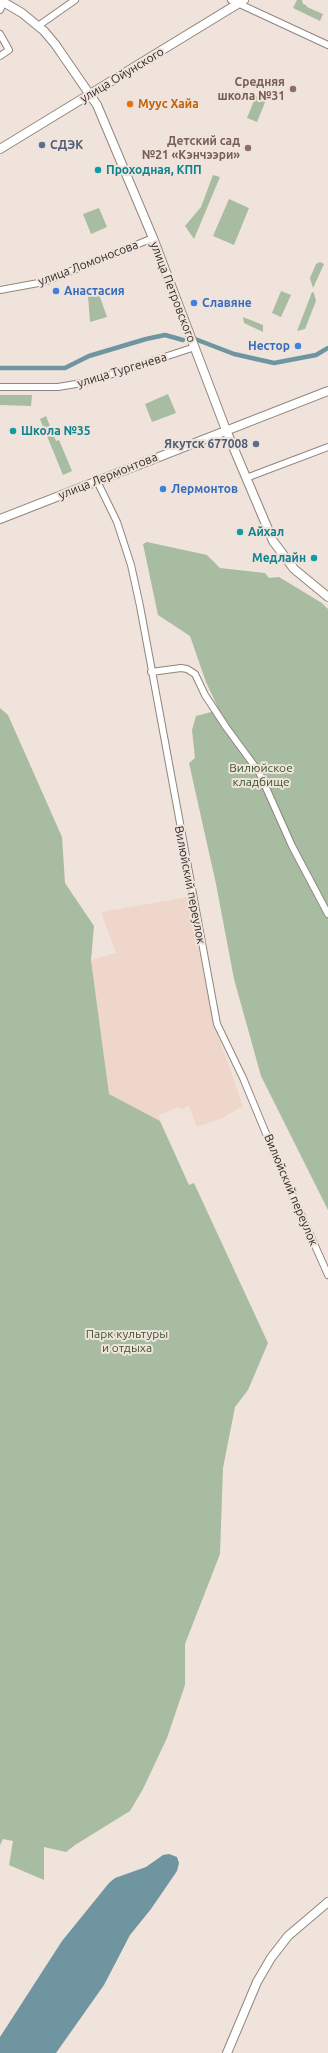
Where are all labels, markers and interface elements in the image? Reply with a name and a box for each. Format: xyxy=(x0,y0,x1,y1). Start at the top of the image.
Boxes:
street label: улица Ойунского xyxy=(77,44,167,106)
place label: Средняя школа №31 xyxy=(217,75,285,103)
marker: Средняя школа №31 xyxy=(288,84,298,94)
place label: Муус Хайа xyxy=(138,97,199,111)
marker: Муус Хайа xyxy=(125,99,135,109)
place label: Детский сад №21 «Кэнчээри» xyxy=(142,134,240,162)
place label: СДЭК xyxy=(50,138,83,152)
marker: СДЭК xyxy=(37,140,47,150)
marker: Детский сад №21 «Кэнчээри» xyxy=(243,143,253,153)
place label: Проходная, КПП xyxy=(106,163,202,177)
marker: Проходная, КПП xyxy=(93,165,103,175)
street label: улица Ломоносова xyxy=(36,237,140,289)
street label: улица Петровского xyxy=(147,240,199,344)
place label: Анастасия xyxy=(64,284,125,298)
marker: Анастасия xyxy=(51,286,61,296)
place label: Славяне xyxy=(202,296,252,310)
marker: Славяне xyxy=(189,298,199,308)
place label: Нестор xyxy=(248,339,290,353)
marker: Нестор xyxy=(293,341,303,351)
street label: улица Тургенева xyxy=(76,350,168,390)
place label: Школа №35 xyxy=(21,424,90,438)
marker: Школа №35 xyxy=(8,426,18,436)
place label: Якутск 677008 xyxy=(164,437,248,451)
marker: Якутск 677008 xyxy=(251,439,261,449)
street label: улица Лермонтова xyxy=(56,450,160,502)
place label: Лермонтов xyxy=(171,482,238,496)
marker: Лермонтов xyxy=(158,484,168,494)
place label: Айхал xyxy=(248,525,284,539)
marker: Айхал xyxy=(235,527,245,537)
place label: Медлайн xyxy=(252,551,306,565)
marker: Медлайн xyxy=(309,553,319,563)
park label: Вилюйское кладбище xyxy=(229,761,293,789)
street label: Вилюйский переулок xyxy=(171,825,209,945)
street label: Вилюйский переулок xyxy=(261,1132,321,1248)
park label: Парк культуры и отдыха xyxy=(86,1327,168,1355)

